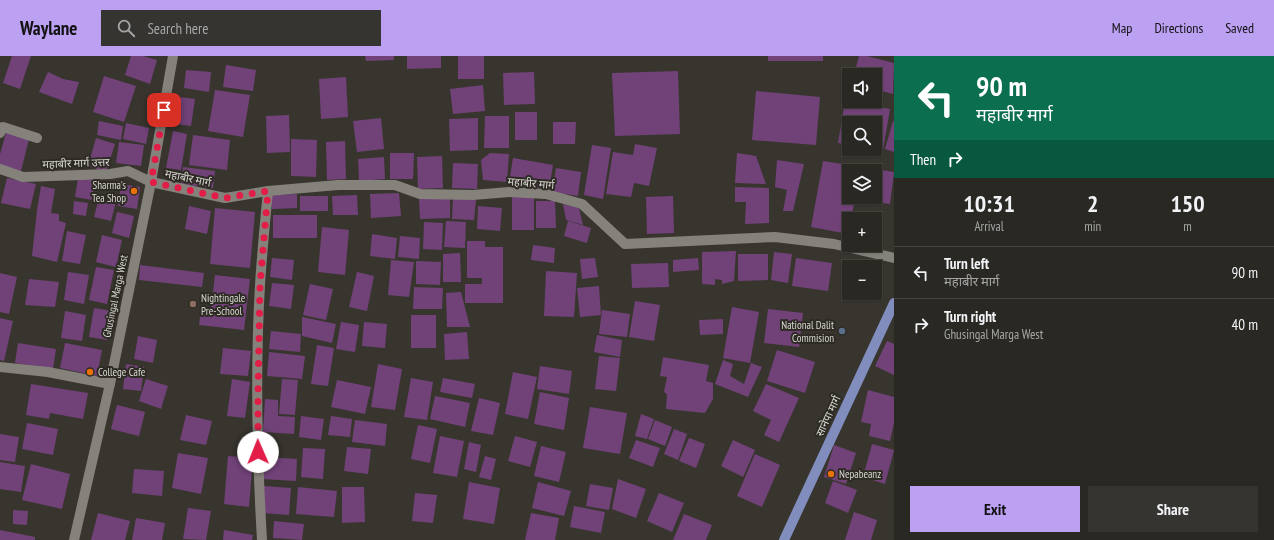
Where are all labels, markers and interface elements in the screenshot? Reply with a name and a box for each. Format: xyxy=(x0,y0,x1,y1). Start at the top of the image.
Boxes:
search box xyxy=(101,10,381,46)
text: Waylane xyxy=(20,16,77,40)
icon: search xyxy=(115,17,137,39)
text: Search here xyxy=(147,19,208,38)
text: Map xyxy=(1112,19,1132,37)
text: Directions xyxy=(1154,19,1203,37)
text: Saved xyxy=(1225,19,1254,37)
text: 90 m xyxy=(976,67,1027,104)
map controls xyxy=(842,68,882,300)
button: sound xyxy=(842,68,882,108)
icon: left xyxy=(910,72,962,124)
pin xyxy=(147,93,181,127)
icon: arrive xyxy=(153,99,175,121)
text: महाबीर मार्ग xyxy=(976,103,1053,126)
button: search xyxy=(842,116,882,156)
icon: right xyxy=(944,148,966,170)
text: Then xyxy=(910,150,936,169)
street label: महाबीर मार्ग उत्तर xyxy=(42,155,110,171)
button: layers xyxy=(842,164,882,204)
street label: महाबीर मार्ग xyxy=(164,166,213,190)
street label: महाबीर मार्ग xyxy=(507,174,556,192)
place label: Sharma's Tea Shop xyxy=(92,178,126,205)
marker: Sharma's Tea Shop xyxy=(129,186,139,196)
text: 10:31 xyxy=(963,188,1015,219)
text: 2 xyxy=(1087,188,1098,219)
text: 150 xyxy=(1170,188,1205,219)
button: + xyxy=(842,212,882,252)
text: Arrival xyxy=(974,218,1004,235)
text: min xyxy=(1084,218,1101,235)
text: m xyxy=(1183,218,1192,235)
street label: Ghusingal Marga West xyxy=(99,253,131,339)
text: Turn left xyxy=(944,254,989,273)
button: − xyxy=(842,260,882,300)
icon: left xyxy=(910,262,932,284)
text: 90 m xyxy=(1232,263,1258,282)
text: महाबीर मार्ग xyxy=(944,273,999,290)
place label: Nightingale Pre-School xyxy=(201,291,246,318)
marker: Nightingale Pre-School xyxy=(188,299,198,309)
text: Turn right xyxy=(944,307,996,326)
icon: right xyxy=(910,314,932,336)
text: 40 m xyxy=(1232,315,1258,334)
place label: National Dalit Commision xyxy=(781,318,834,345)
marker: National Dalit Commision xyxy=(837,326,847,336)
text: Ghusingal Marga West xyxy=(944,326,1043,343)
place label: College Cafe xyxy=(98,365,146,379)
marker: College Cafe xyxy=(85,367,95,377)
street label: सानेपा मार्ग xyxy=(812,392,844,439)
position arrow xyxy=(237,431,279,473)
place label: Nepabeanz xyxy=(839,467,881,481)
marker: Nepabeanz xyxy=(826,469,836,479)
button: Exit xyxy=(910,486,1080,532)
button: Share xyxy=(1088,486,1258,532)

